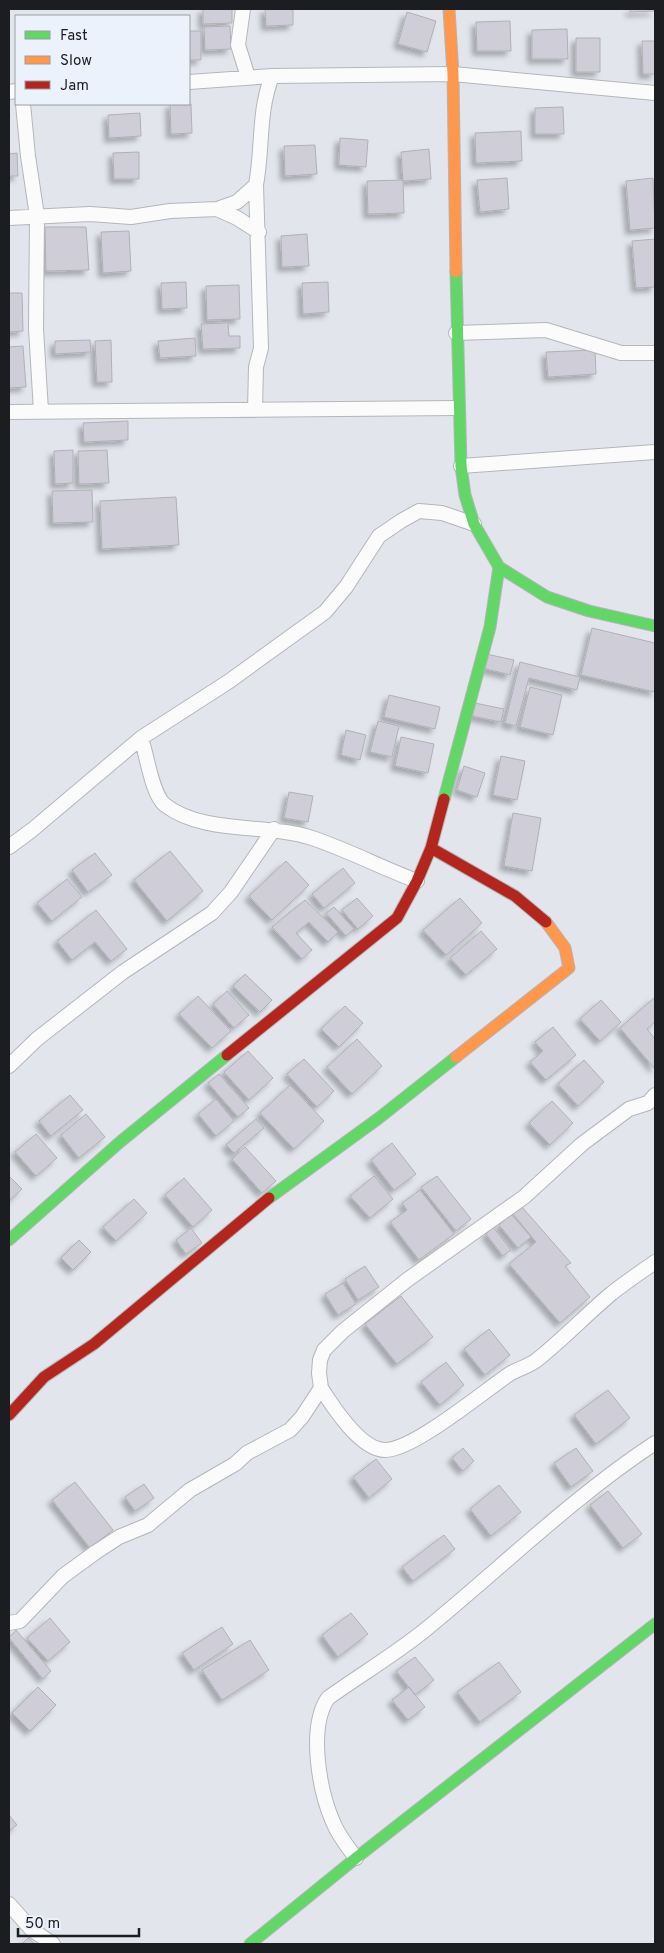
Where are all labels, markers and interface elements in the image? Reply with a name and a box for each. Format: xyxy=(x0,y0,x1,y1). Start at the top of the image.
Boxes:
legend xyxy=(15,15,190,105)
text: Fast xyxy=(60,27,88,46)
text: Slow xyxy=(60,52,92,71)
text: Jam xyxy=(60,77,89,96)
scale bar xyxy=(18,1906,139,1938)
text: 50 m xyxy=(25,1915,60,1934)

